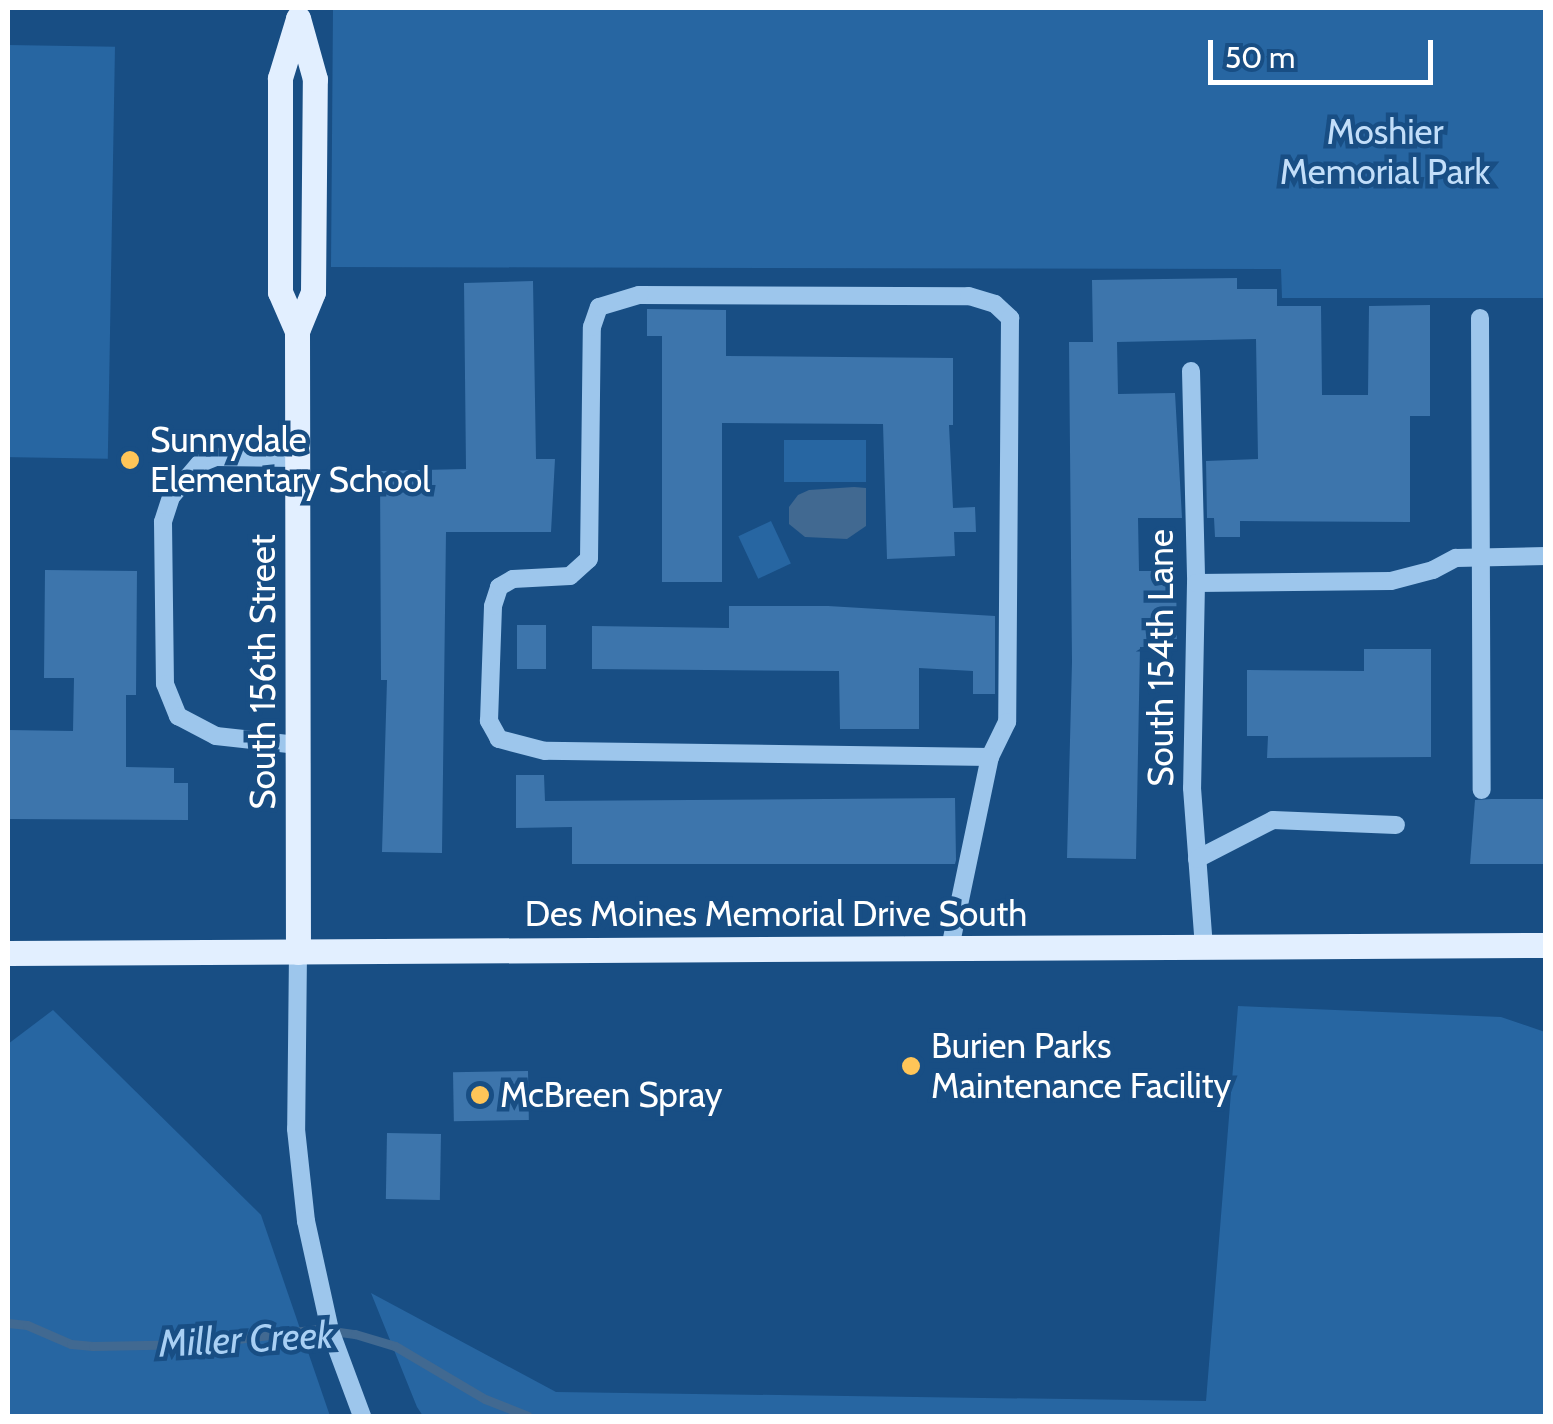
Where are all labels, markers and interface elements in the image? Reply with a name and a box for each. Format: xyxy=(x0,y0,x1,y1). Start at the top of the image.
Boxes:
scale bar xyxy=(1213,20,1438,82)
text: 50 m xyxy=(1225,39,1295,76)
park label: Moshier Memorial Park xyxy=(1280,111,1490,193)
place label: Sunnydale Elementary School xyxy=(150,419,431,501)
marker: Sunnydale Elementary School xyxy=(119,449,141,471)
street label: South 154th Lane xyxy=(1140,529,1182,787)
street label: South 156th Street xyxy=(242,534,284,810)
street label: Des Moines Memorial Drive South xyxy=(525,893,1027,935)
place label: Burien Parks Maintenance Facility xyxy=(931,1025,1231,1107)
marker: Burien Parks Maintenance Facility xyxy=(900,1055,922,1077)
place label: McBreen Spray xyxy=(500,1074,722,1116)
marker: McBreen Spray xyxy=(469,1084,491,1106)
water label: Miller Creek xyxy=(158,1312,334,1366)

